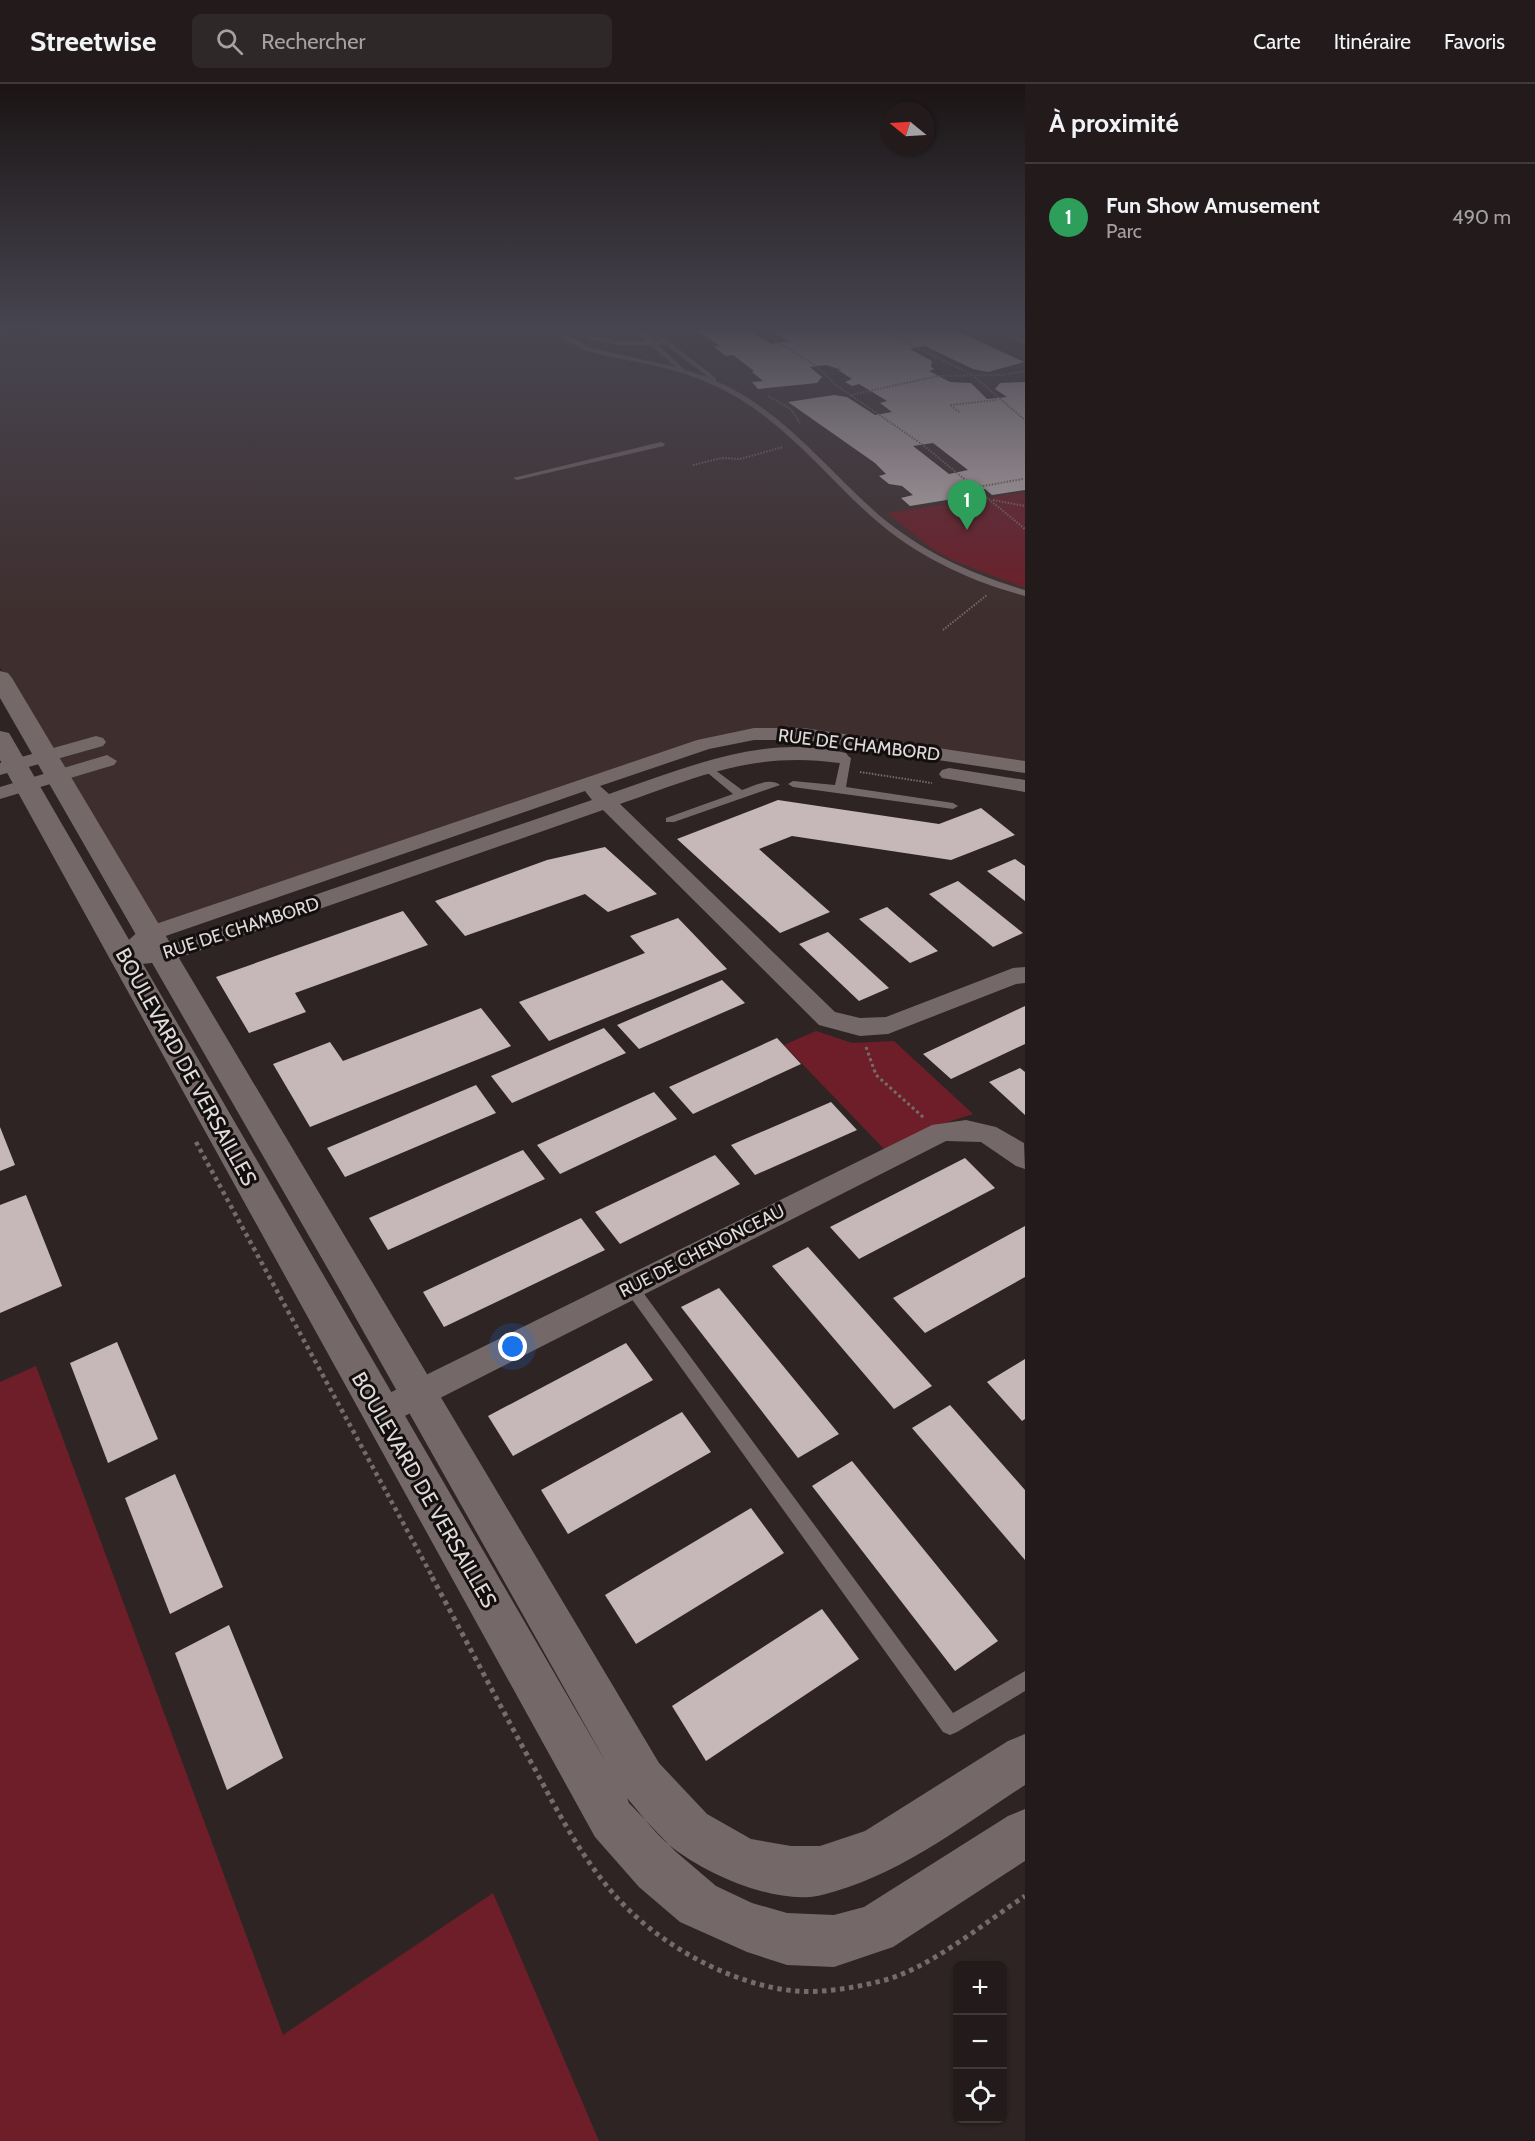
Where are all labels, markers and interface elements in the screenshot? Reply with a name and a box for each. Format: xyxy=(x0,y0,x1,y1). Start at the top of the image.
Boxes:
search box xyxy=(192,14,612,68)
text: Streetwise xyxy=(30,24,156,58)
icon: search xyxy=(213,25,246,58)
text: Rechercher xyxy=(261,28,365,55)
text: Carte xyxy=(1253,29,1301,54)
text: Itinéraire xyxy=(1334,29,1411,54)
text: Favoris xyxy=(1444,29,1505,54)
north arrow xyxy=(881,102,935,156)
text: À proximité xyxy=(1049,107,1179,139)
text: Fun Show Amusement xyxy=(1106,192,1320,219)
text: 1 xyxy=(1065,205,1072,229)
text: 490 m xyxy=(1452,205,1511,229)
text: Parc xyxy=(1106,219,1142,243)
pin: 1 xyxy=(948,480,986,530)
street label: RUE DE CHAMBORD xyxy=(777,724,941,766)
street label: RUE DE CHAMBORD xyxy=(160,892,322,964)
street label: BOULEVARD DE VERSAILLES xyxy=(111,944,262,1190)
street label: RUE DE CHENONCEAU xyxy=(616,1200,788,1302)
your location xyxy=(498,1332,527,1361)
street label: BOULEVARD DE VERSAILLES xyxy=(347,1368,502,1612)
map controls xyxy=(953,1961,1007,2123)
button: + xyxy=(953,1961,1007,2015)
button: − xyxy=(953,2015,1007,2069)
button: locate xyxy=(953,2069,1007,2123)

